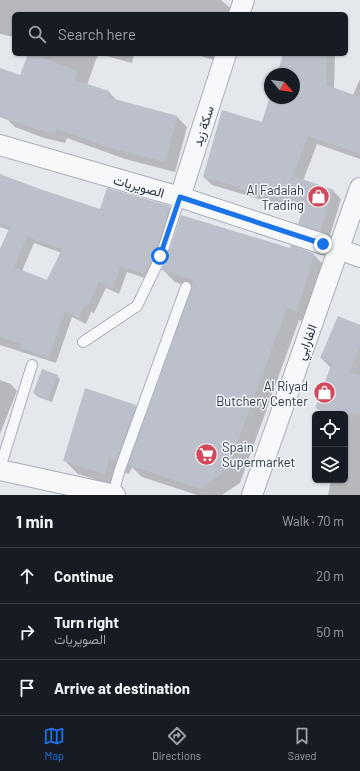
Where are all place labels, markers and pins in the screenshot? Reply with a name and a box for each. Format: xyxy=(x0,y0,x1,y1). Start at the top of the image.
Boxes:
place label: Al Fadalah Trading xyxy=(247,182,304,213)
shop icon: Al Fadalah Trading xyxy=(306,184,332,210)
place label: Al Riyad Butchery Center xyxy=(216,378,308,409)
shop icon: Al Riyad Butchery Center xyxy=(311,380,337,406)
place label: Spain Supermarket xyxy=(222,439,295,470)
supermarket icon: Spain Supermarket xyxy=(193,441,219,467)

